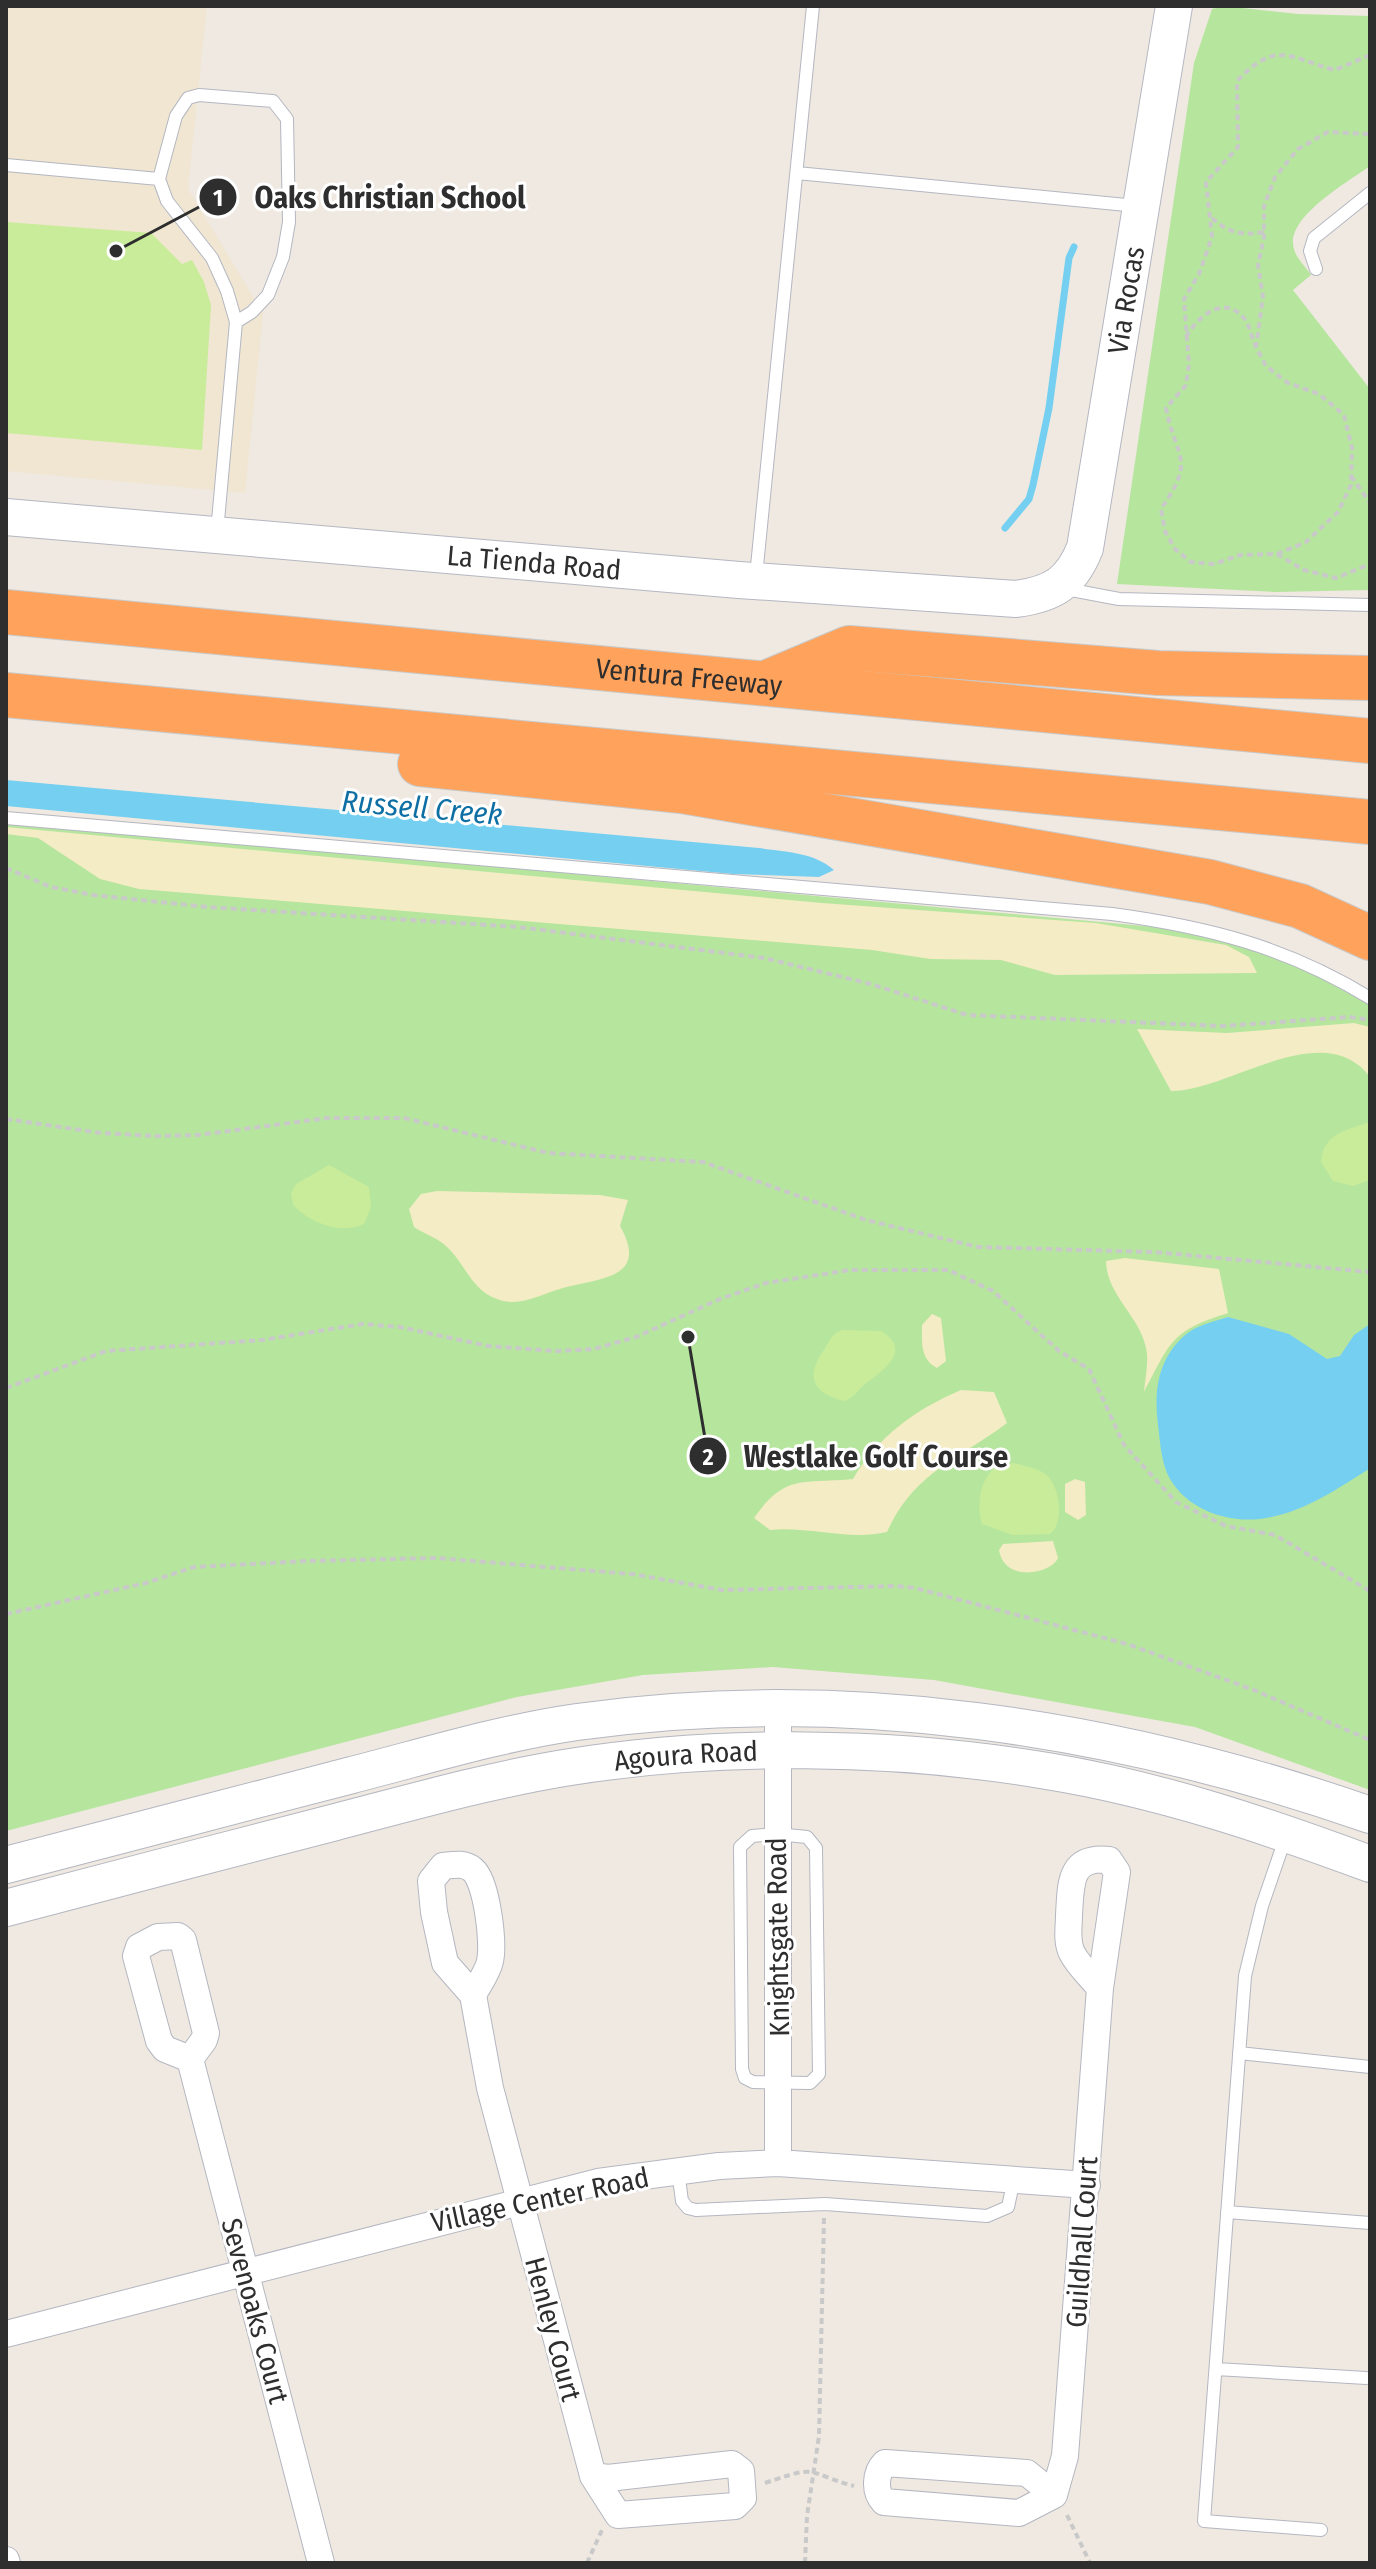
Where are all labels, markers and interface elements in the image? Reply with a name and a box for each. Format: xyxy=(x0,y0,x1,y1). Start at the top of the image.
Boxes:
callout: Oaks Christian School xyxy=(198,170,541,224)
text: Oaks Christian School xyxy=(255,180,526,216)
text: 1 xyxy=(213,184,223,212)
street label: Via Rocas xyxy=(1101,244,1151,356)
street label: La Tienda Road xyxy=(446,538,622,586)
street label: Ventura Freeway xyxy=(594,651,784,702)
water label: Russell Creek xyxy=(340,783,504,833)
callout: Westlake Golf Course xyxy=(688,1429,1025,1483)
text: Westlake Golf Course xyxy=(744,1439,1008,1475)
text: 2 xyxy=(701,1443,714,1471)
street label: Agoura Road xyxy=(612,1734,758,1777)
street label: Knightsgate Road xyxy=(760,1837,796,2037)
street label: Guildhall Court xyxy=(1060,2154,1105,2329)
street label: Village Center Road xyxy=(428,2161,652,2239)
street label: Sevenoaks Court xyxy=(214,2215,296,2408)
street label: Henley Court xyxy=(518,2253,588,2405)

